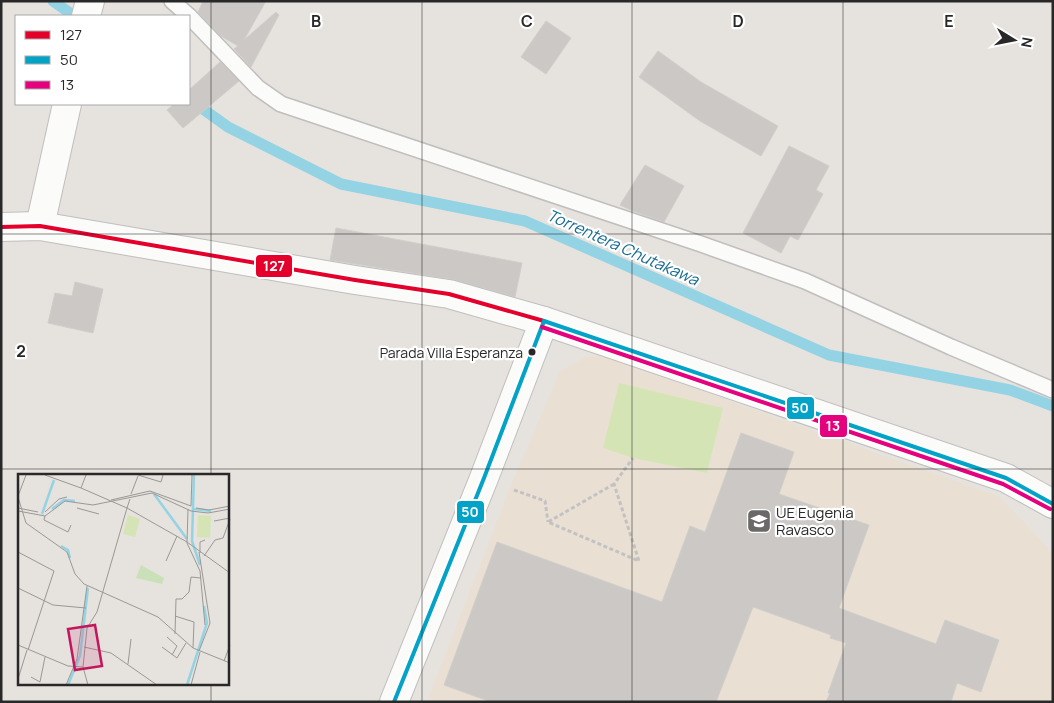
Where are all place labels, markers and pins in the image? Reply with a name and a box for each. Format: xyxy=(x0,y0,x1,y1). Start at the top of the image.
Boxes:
place label: Parada Villa Esperanza xyxy=(380,343,523,362)
marker: Parada Villa Esperanza xyxy=(527,347,537,357)
place label: UE Eugenia Ravasco xyxy=(776,502,854,540)
school or university icon: UE Eugenia Ravasco xyxy=(746,508,772,534)

